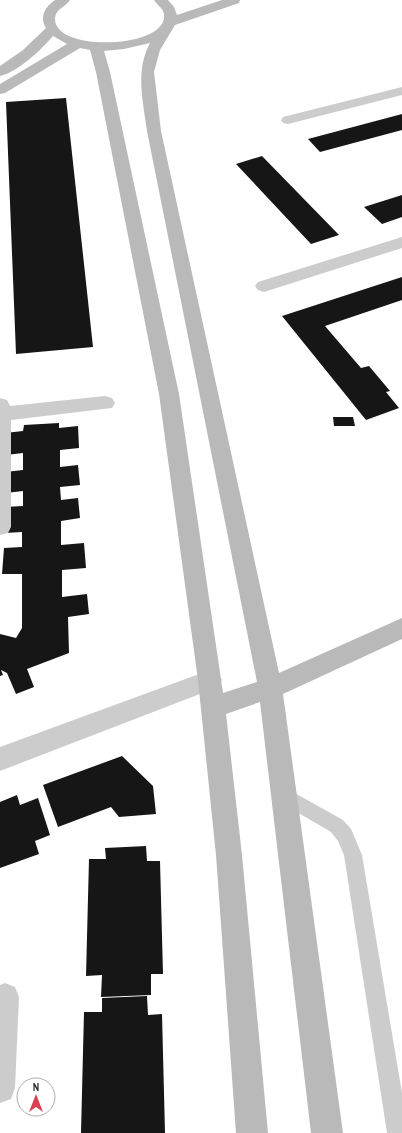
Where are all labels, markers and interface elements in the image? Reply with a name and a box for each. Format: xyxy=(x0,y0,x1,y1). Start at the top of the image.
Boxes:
north arrow xyxy=(16,1077,56,1117)
text: N xyxy=(33,1080,39,1094)

